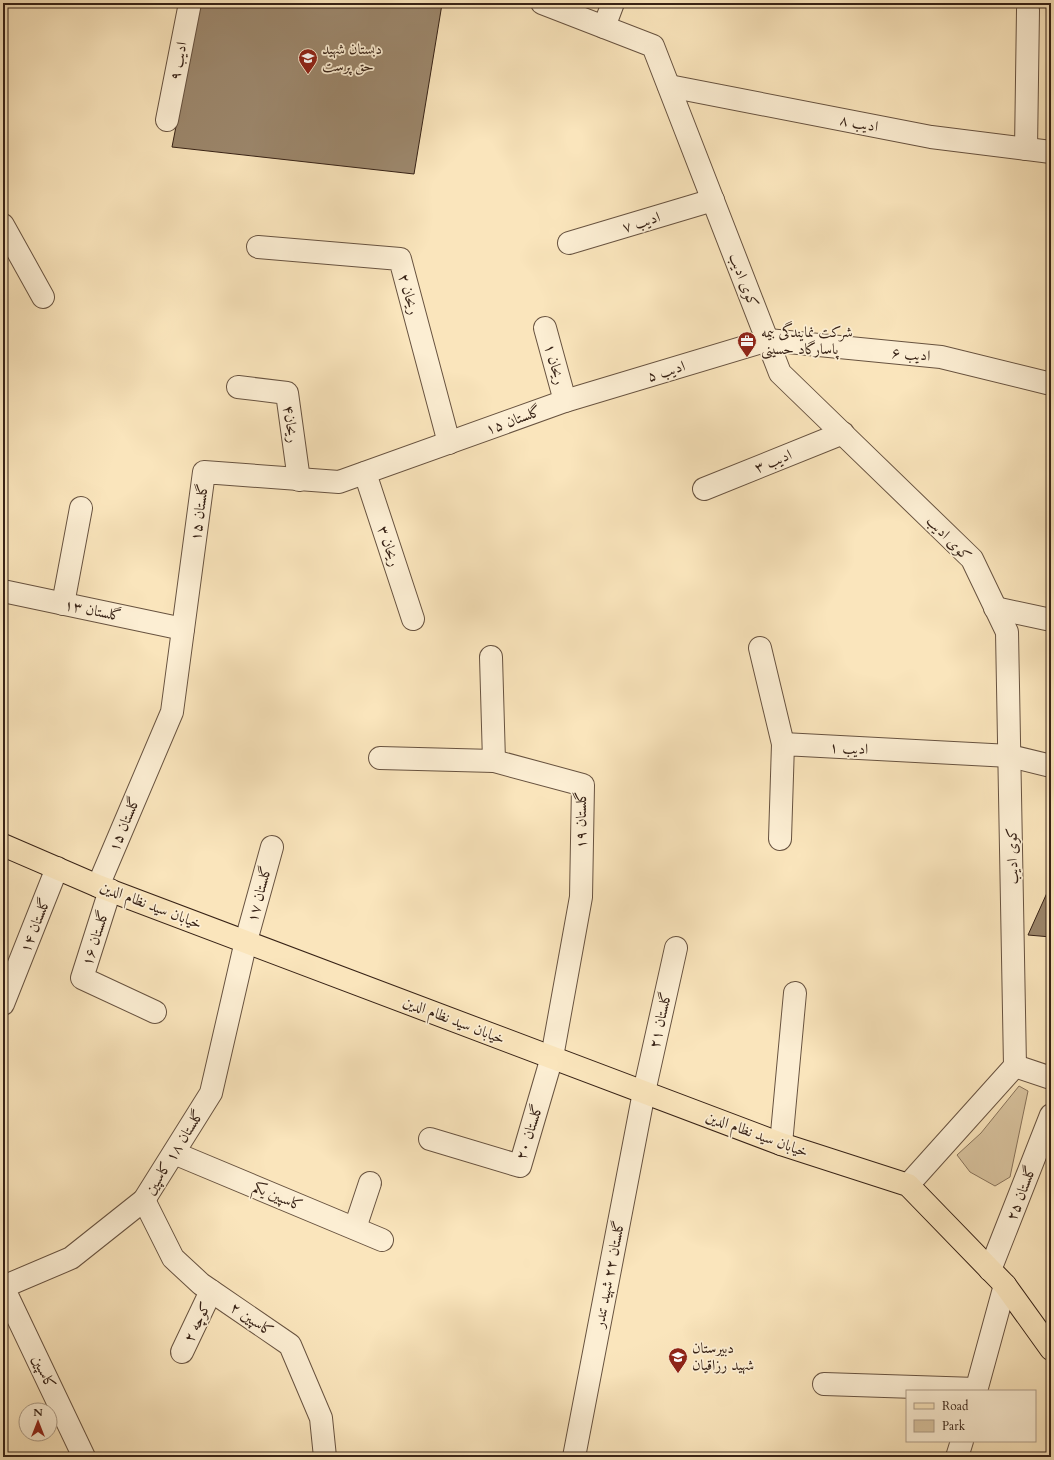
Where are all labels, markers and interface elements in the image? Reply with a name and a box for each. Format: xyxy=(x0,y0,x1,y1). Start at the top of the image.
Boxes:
place label: دبستان شهید حق پرست xyxy=(322,39,382,76)
street label: ادیب ۹ xyxy=(164,40,192,82)
school or university icon: دبستان شهید حق پرست xyxy=(297,47,319,75)
street label: ادیب ۸ xyxy=(838,109,880,137)
street label: ادیب ۷ xyxy=(620,207,662,237)
street label: کوی ادیب xyxy=(725,250,763,310)
street label: ریحان ۲ xyxy=(394,271,424,317)
place label: شرکت نمایندگی بیمه پاسارگاد حسینی xyxy=(761,320,853,360)
office icon: شرکت نمایندگی بیمه پاسارگاد حسینی xyxy=(736,330,758,358)
street label: ریحان ۱ xyxy=(540,341,570,387)
street label: ادیب ۶ xyxy=(891,342,931,366)
street label: ادیب ۵ xyxy=(645,356,687,386)
street label: گلستان ۱۵ xyxy=(483,401,543,439)
street label: ریحان۴ xyxy=(278,404,304,444)
street label: ادیب ۳ xyxy=(751,444,795,478)
street label: گلستان ۱۵ xyxy=(185,482,213,542)
street label: کوی ادیب xyxy=(922,511,976,565)
street label: ریحان ۳ xyxy=(373,523,405,569)
street label: گلستان ۱۳ xyxy=(63,594,123,626)
street label: ادیب ۱ xyxy=(829,737,869,759)
street label: گلستان ۱۹ xyxy=(571,791,591,849)
street label: گلستان ۱۵ xyxy=(104,794,144,854)
street label: کوی ادیب xyxy=(1002,828,1022,884)
street label: گلستان ۱۷ xyxy=(242,864,276,924)
street label: خیابان سید نظام الدین xyxy=(96,876,205,936)
street label: گلستان ۱۴ xyxy=(15,895,55,955)
street label: گلستان ۱۶ xyxy=(77,908,113,968)
street label: گلستان ۲۱ xyxy=(644,990,676,1050)
street label: خیابان سید نظام الدین xyxy=(399,991,508,1051)
street label: گلستان ۲۰ xyxy=(511,1102,547,1162)
street label: گلستان ۱۸ کاسپین xyxy=(140,1106,208,1198)
street label: خیابان سید نظام الدین xyxy=(702,1106,811,1165)
street label: گلستان ۲۵ xyxy=(1001,1163,1041,1223)
street label: کاسپین یکم xyxy=(248,1177,306,1219)
street label: گلستان ۲۲ شهید تندر xyxy=(588,1219,629,1331)
street label: کاسپین ۲ xyxy=(227,1297,277,1341)
street label: کوچه ۲ xyxy=(179,1298,216,1346)
place label: دبیرستان شهید رزاقیان xyxy=(692,1338,754,1375)
school or university icon: دبیرستان شهید رزاقیان xyxy=(667,1346,689,1374)
street label: کاسپین xyxy=(27,1352,61,1392)
legend xyxy=(906,1390,1036,1442)
text: Road xyxy=(942,1398,969,1414)
north arrow xyxy=(18,1402,58,1442)
text: N xyxy=(33,1405,43,1420)
text: Park xyxy=(942,1418,966,1434)

